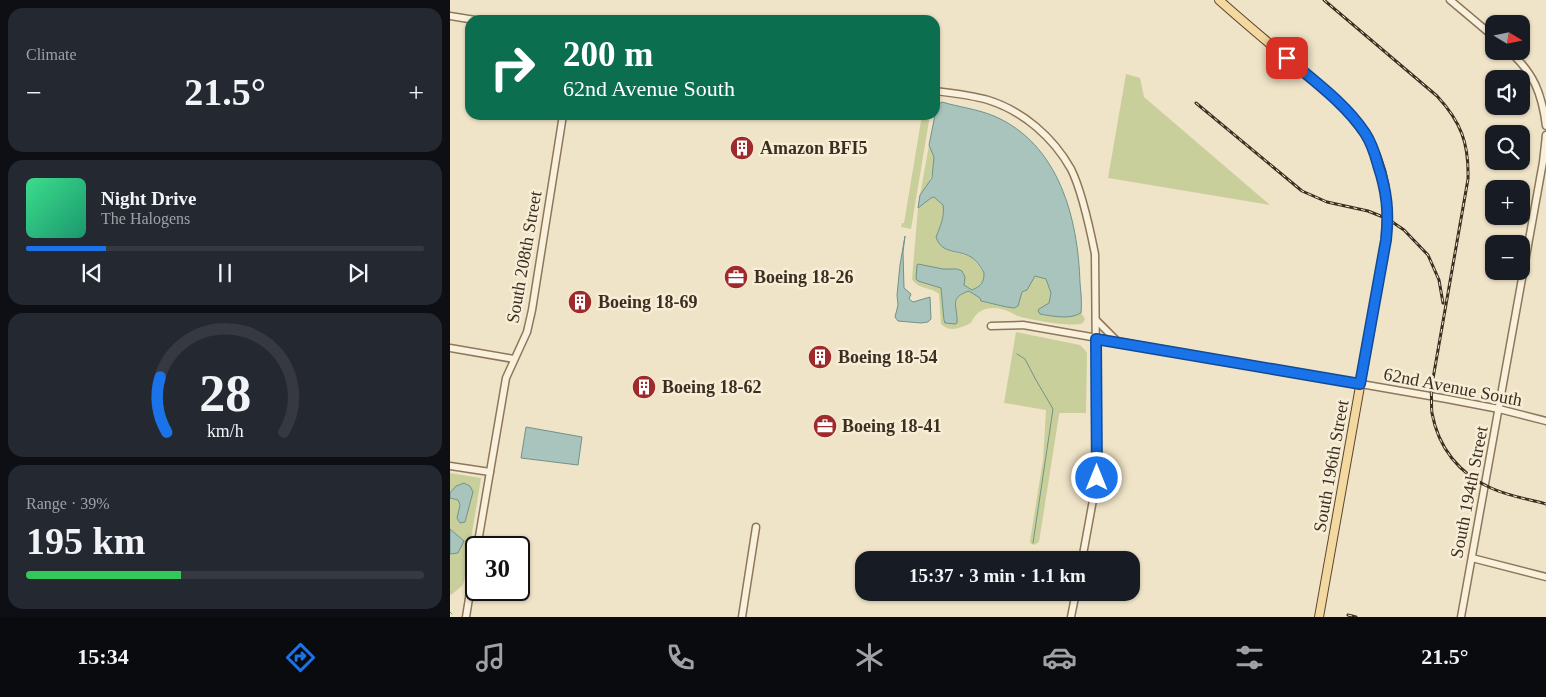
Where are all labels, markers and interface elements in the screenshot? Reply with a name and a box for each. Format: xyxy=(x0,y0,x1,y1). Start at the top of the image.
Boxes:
north arrow xyxy=(1485,15,1530,60)
map controls xyxy=(1485,15,1530,280)
icon: right xyxy=(480,35,545,100)
text: 200 m xyxy=(563,35,653,74)
pin xyxy=(1266,37,1308,79)
icon: arrive xyxy=(1273,44,1301,72)
text: Climate xyxy=(26,46,77,63)
button: sound xyxy=(1485,70,1530,115)
text: 21.5° xyxy=(184,71,266,113)
text: 62nd Avenue South xyxy=(563,76,735,101)
text: − xyxy=(26,77,42,108)
text: + xyxy=(408,77,424,108)
button: search xyxy=(1485,125,1530,170)
building icon: Amazon BFI5 xyxy=(729,135,755,161)
place label: Amazon BFI5 xyxy=(760,138,868,158)
button: + xyxy=(1485,180,1530,225)
text: Night Drive xyxy=(101,188,197,209)
street label: South 208th Street xyxy=(503,189,545,325)
text: The Halogens xyxy=(101,210,190,227)
button: − xyxy=(1485,235,1530,280)
icon: previous xyxy=(78,259,106,287)
icon: pause xyxy=(211,259,239,287)
icon: next xyxy=(344,259,372,287)
office icon: Boeing 18-26 xyxy=(723,264,749,290)
place label: Boeing 18-26 xyxy=(754,267,854,287)
building icon: Boeing 18-69 xyxy=(567,289,593,315)
place label: Boeing 18-69 xyxy=(598,292,698,312)
building icon: Boeing 18-54 xyxy=(807,344,833,370)
place label: Boeing 18-54 xyxy=(838,347,938,367)
street label: 62nd Avenue South xyxy=(1382,364,1524,410)
text: 28 xyxy=(199,365,251,422)
building icon: Boeing 18-62 xyxy=(631,374,657,400)
place label: Boeing 18-62 xyxy=(662,377,762,397)
street label: South 196th Street xyxy=(1310,398,1352,534)
office icon: Boeing 18-41 xyxy=(812,413,838,439)
place label: Boeing 18-41 xyxy=(842,416,942,436)
text: km/h xyxy=(207,421,243,441)
street label: South 194th Street xyxy=(1446,424,1492,560)
position arrow xyxy=(1070,451,1122,503)
text: Range · 39% xyxy=(26,495,110,512)
text: 195 km xyxy=(26,520,145,562)
speed limit sign: 30 xyxy=(465,536,530,601)
text: 15:37 · 3 min · 1.1 km xyxy=(909,565,1086,586)
icon: directions xyxy=(283,640,318,675)
icon: music xyxy=(473,640,508,675)
icon: phone xyxy=(663,640,698,675)
icon: climate xyxy=(852,640,887,675)
icon: car xyxy=(1042,640,1077,675)
icon: filters xyxy=(1232,640,1267,675)
text: 15:34 xyxy=(77,644,129,669)
text: 21.5° xyxy=(1421,644,1469,669)

